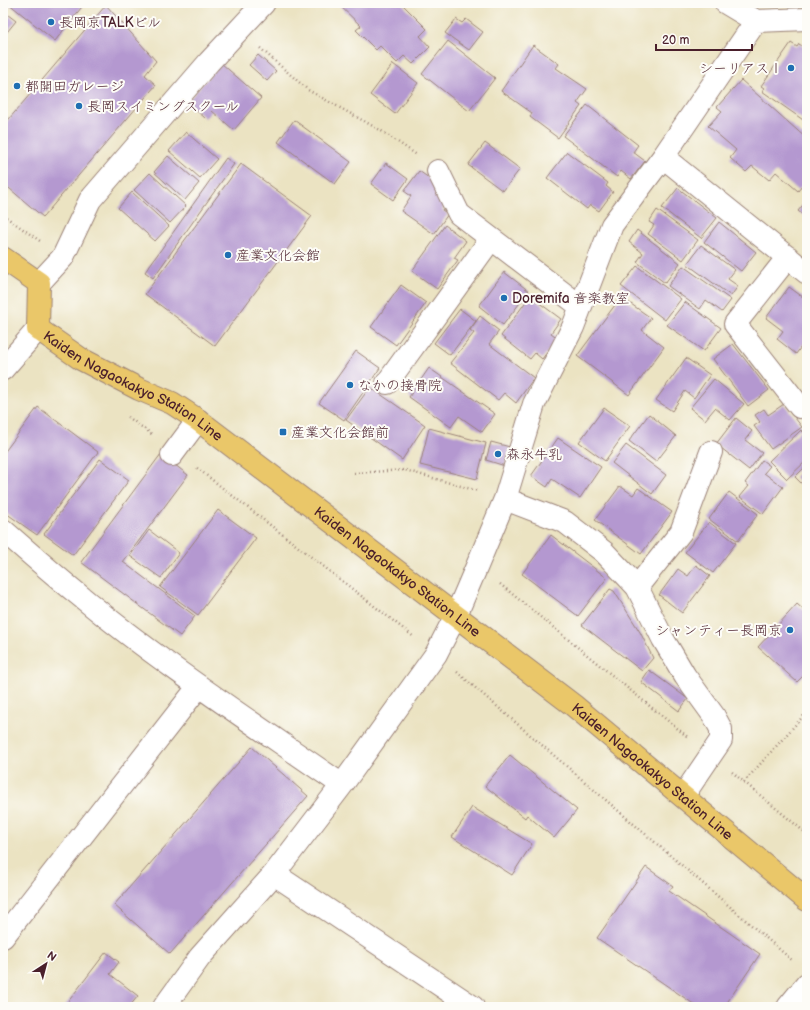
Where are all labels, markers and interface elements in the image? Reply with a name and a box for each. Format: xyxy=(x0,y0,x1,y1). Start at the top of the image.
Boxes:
place label: 長岡京TALKビル xyxy=(59,14,161,31)
marker: 長岡京TALKビル xyxy=(46,17,56,27)
scale bar xyxy=(656,26,752,52)
text: 20 m xyxy=(662,33,689,48)
place label: シーリアスⅠ xyxy=(699,60,783,77)
marker: シーリアスⅠ xyxy=(786,63,796,73)
place label: 都開田ガレージ xyxy=(25,78,124,95)
marker: 都開田ガレージ xyxy=(12,81,22,91)
place label: 長岡スイミングスクール xyxy=(87,98,239,115)
marker: 長岡スイミングスクール xyxy=(74,101,84,111)
place label: 産業文化会館 xyxy=(236,247,320,264)
marker: 産業文化会館 xyxy=(223,250,233,260)
place label: Doremifa 音楽教室 xyxy=(512,290,629,307)
marker: Doremifa 音楽教室 xyxy=(499,293,509,303)
street label: Kaiden Nagaokakyo Station Line xyxy=(40,327,226,444)
place label: なかの接骨院 xyxy=(358,377,442,394)
marker: なかの接骨院 xyxy=(345,380,355,390)
place label: 産業文化会館前 xyxy=(291,424,389,441)
marker: 産業文化会館前 xyxy=(278,427,288,437)
place label: 森永牛乳 xyxy=(506,446,562,463)
marker: 森永牛乳 xyxy=(493,449,503,459)
street label: Kaiden Nagaokakyo Station Line xyxy=(311,503,484,640)
place label: シャンティー長岡京 xyxy=(655,622,782,639)
marker: シャンティー長岡京 xyxy=(785,625,795,635)
street label: Kaiden Nagaokakyo Station Line xyxy=(568,699,737,843)
north arrow xyxy=(26,944,66,984)
text: N xyxy=(44,949,59,964)

